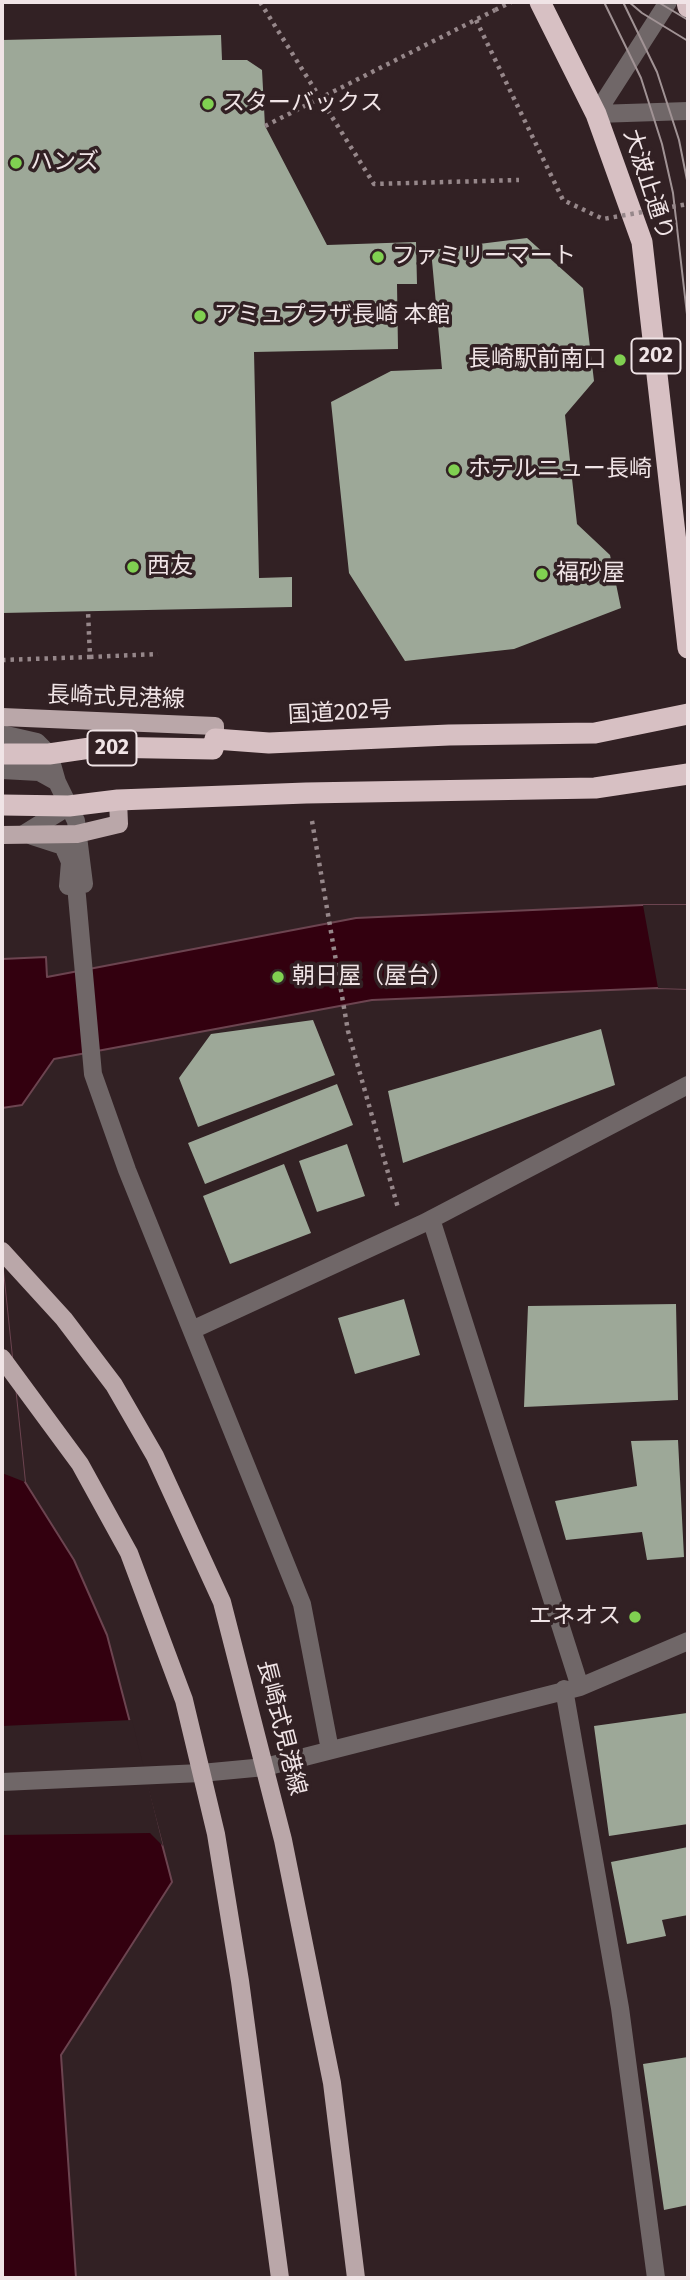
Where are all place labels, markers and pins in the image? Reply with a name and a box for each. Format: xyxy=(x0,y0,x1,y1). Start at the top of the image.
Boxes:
place label: スターバックス xyxy=(222,90,383,118)
marker: スターバックス xyxy=(200,96,216,112)
place label: ハンズ xyxy=(30,149,99,177)
marker: ハンズ xyxy=(8,155,24,171)
place label: ファミリーマート xyxy=(392,243,576,271)
marker: ファミリーマート xyxy=(370,249,386,265)
place label: アミュプラザ長崎 本館 xyxy=(214,302,450,330)
marker: アミュプラザ長崎 本館 xyxy=(192,308,208,324)
place label: 長崎駅前南口 xyxy=(468,346,606,374)
marker: 長崎駅前南口 xyxy=(612,352,628,368)
place label: ホテルニュー長崎 xyxy=(468,456,652,484)
marker: ホテルニュー長崎 xyxy=(446,462,462,478)
place label: 西友 xyxy=(147,553,193,581)
marker: 西友 xyxy=(125,559,141,575)
place label: 福砂屋 xyxy=(556,560,625,588)
marker: 福砂屋 xyxy=(534,566,550,582)
place label: 朝日屋（屋台） xyxy=(292,963,453,991)
marker: 朝日屋（屋台） xyxy=(270,969,286,985)
place label: エネオス xyxy=(529,1603,621,1631)
marker: エネオス xyxy=(627,1609,643,1625)

